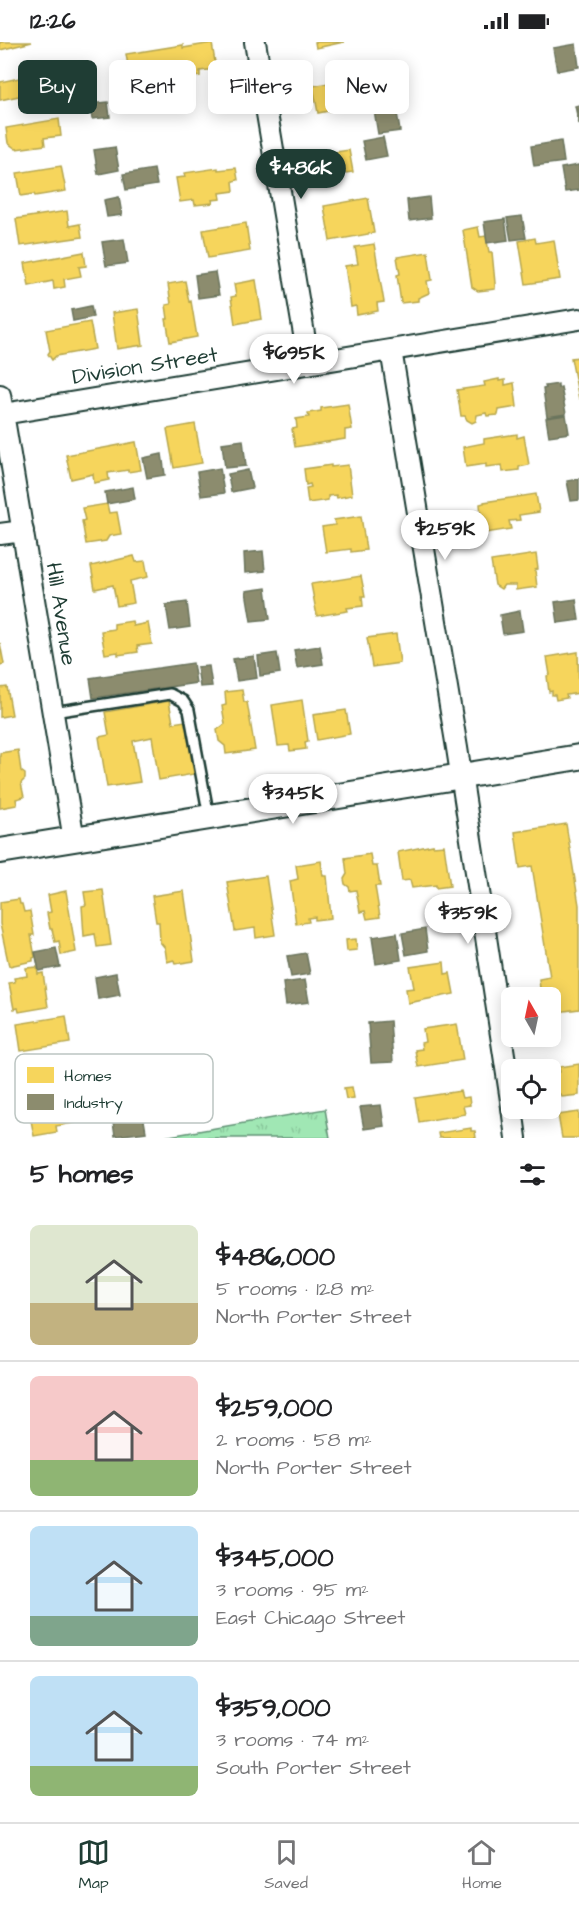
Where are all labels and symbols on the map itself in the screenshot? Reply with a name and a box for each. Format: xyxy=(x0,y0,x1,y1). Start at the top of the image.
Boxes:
pin: $486K xyxy=(259,149,343,200)
pin: $695K xyxy=(252,334,336,385)
street label: Division Street xyxy=(70,339,220,393)
pin: $259K xyxy=(403,510,487,561)
street label: Hill Avenue xyxy=(38,560,84,668)
pin: $345K xyxy=(251,774,335,825)
pin: $359K xyxy=(426,894,510,945)
north arrow xyxy=(501,987,561,1047)
legend xyxy=(15,1054,213,1123)
text: Homes xyxy=(64,1065,112,1087)
text: Industry xyxy=(64,1092,123,1115)

